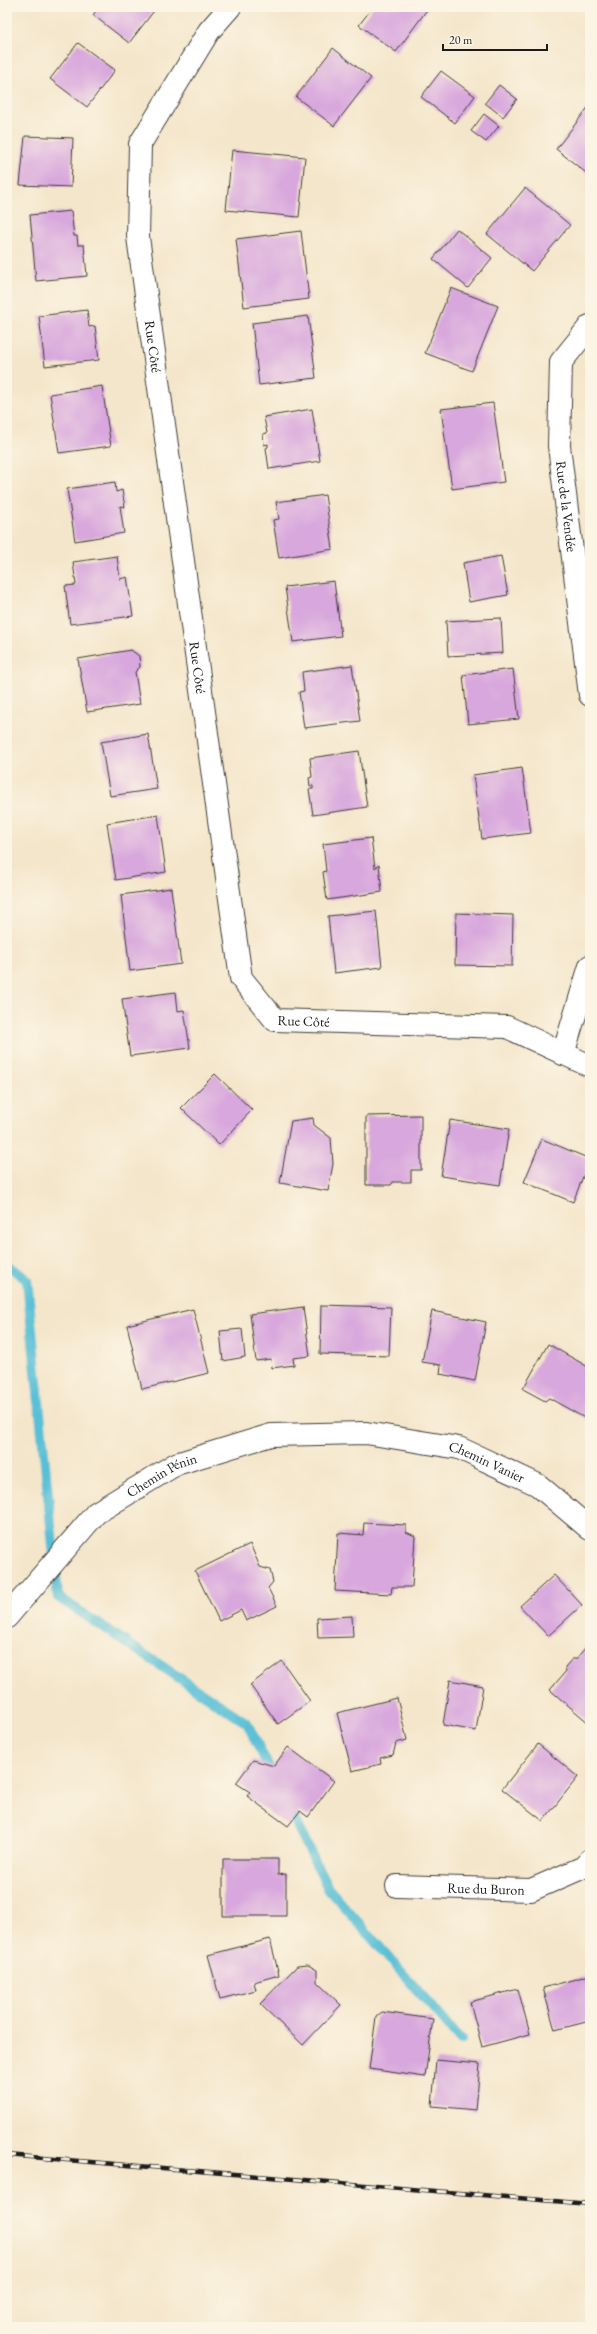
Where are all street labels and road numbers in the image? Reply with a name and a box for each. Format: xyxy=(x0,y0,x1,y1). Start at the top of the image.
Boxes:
street label: Rue Côté xyxy=(141,319,166,374)
street label: Rue de la Vendée xyxy=(552,460,581,553)
street label: Rue Côté xyxy=(185,640,210,695)
street label: Rue Côté xyxy=(277,1011,331,1031)
street label: Chemin Vanier xyxy=(448,1437,528,1487)
street label: Chemin Pénin xyxy=(123,1449,200,1501)
street label: Rue du Buron xyxy=(447,1879,526,1899)

